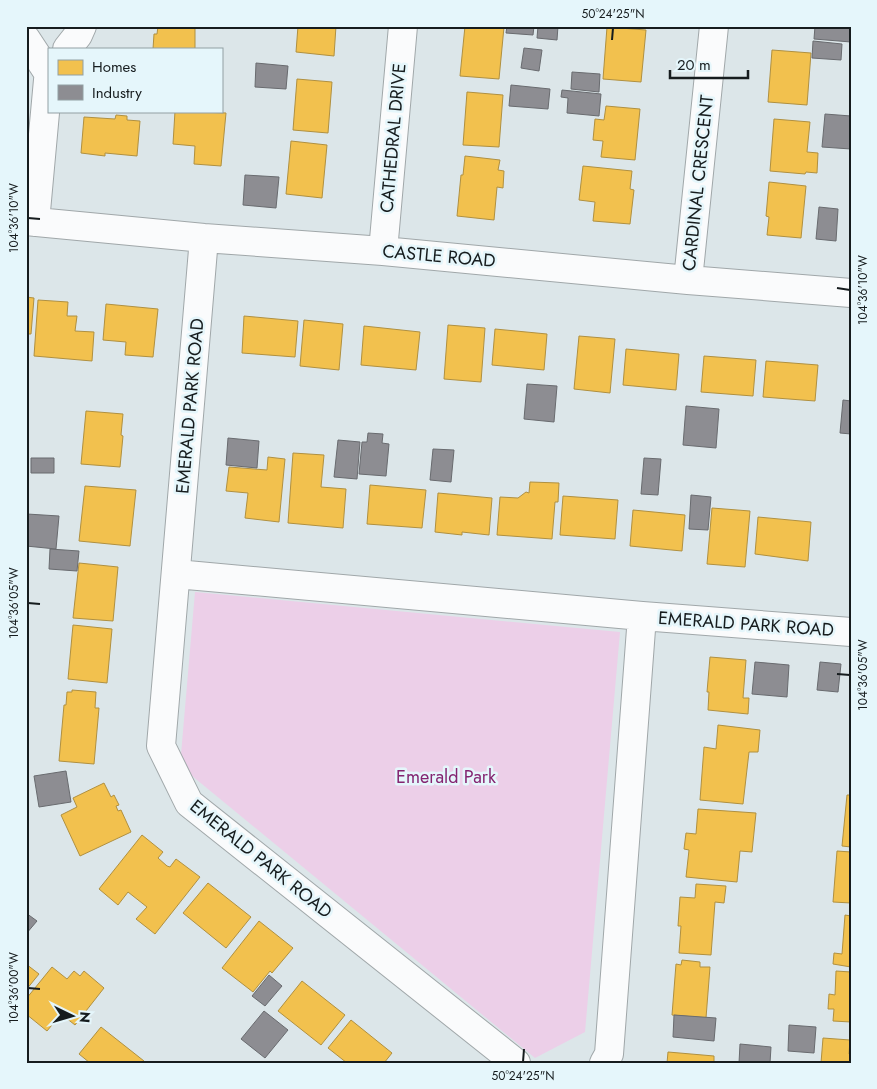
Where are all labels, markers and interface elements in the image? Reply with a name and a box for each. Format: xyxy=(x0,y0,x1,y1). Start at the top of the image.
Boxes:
text: 50°24'25"N xyxy=(581,5,645,23)
legend xyxy=(48,48,222,112)
scale bar xyxy=(670,48,747,80)
text: 20 m xyxy=(677,54,711,76)
text: Homes xyxy=(92,56,136,78)
street label: CATHEDRAL DRIVE xyxy=(374,62,412,214)
text: Industry xyxy=(92,82,142,104)
street label: CARDINAL CRESCENT xyxy=(676,93,720,272)
text: 104°36'10"W xyxy=(5,183,23,253)
street label: CASTLE ROAD xyxy=(381,238,497,274)
text: 104°36'10"W xyxy=(854,255,872,325)
street label: EMERALD PARK ROAD xyxy=(169,317,211,495)
text: 104°36'05"W xyxy=(5,567,23,639)
street label: EMERALD PARK ROAD xyxy=(657,605,835,643)
text: 104°36'05"W xyxy=(854,639,872,711)
park label: Emerald Park xyxy=(396,764,496,790)
street label: EMERALD PARK ROAD xyxy=(184,793,338,925)
text: 104°36'00"W xyxy=(5,952,23,1024)
north arrow xyxy=(48,992,98,1042)
text: N xyxy=(75,1011,95,1024)
text: 50°24'25"N xyxy=(491,1067,555,1085)

